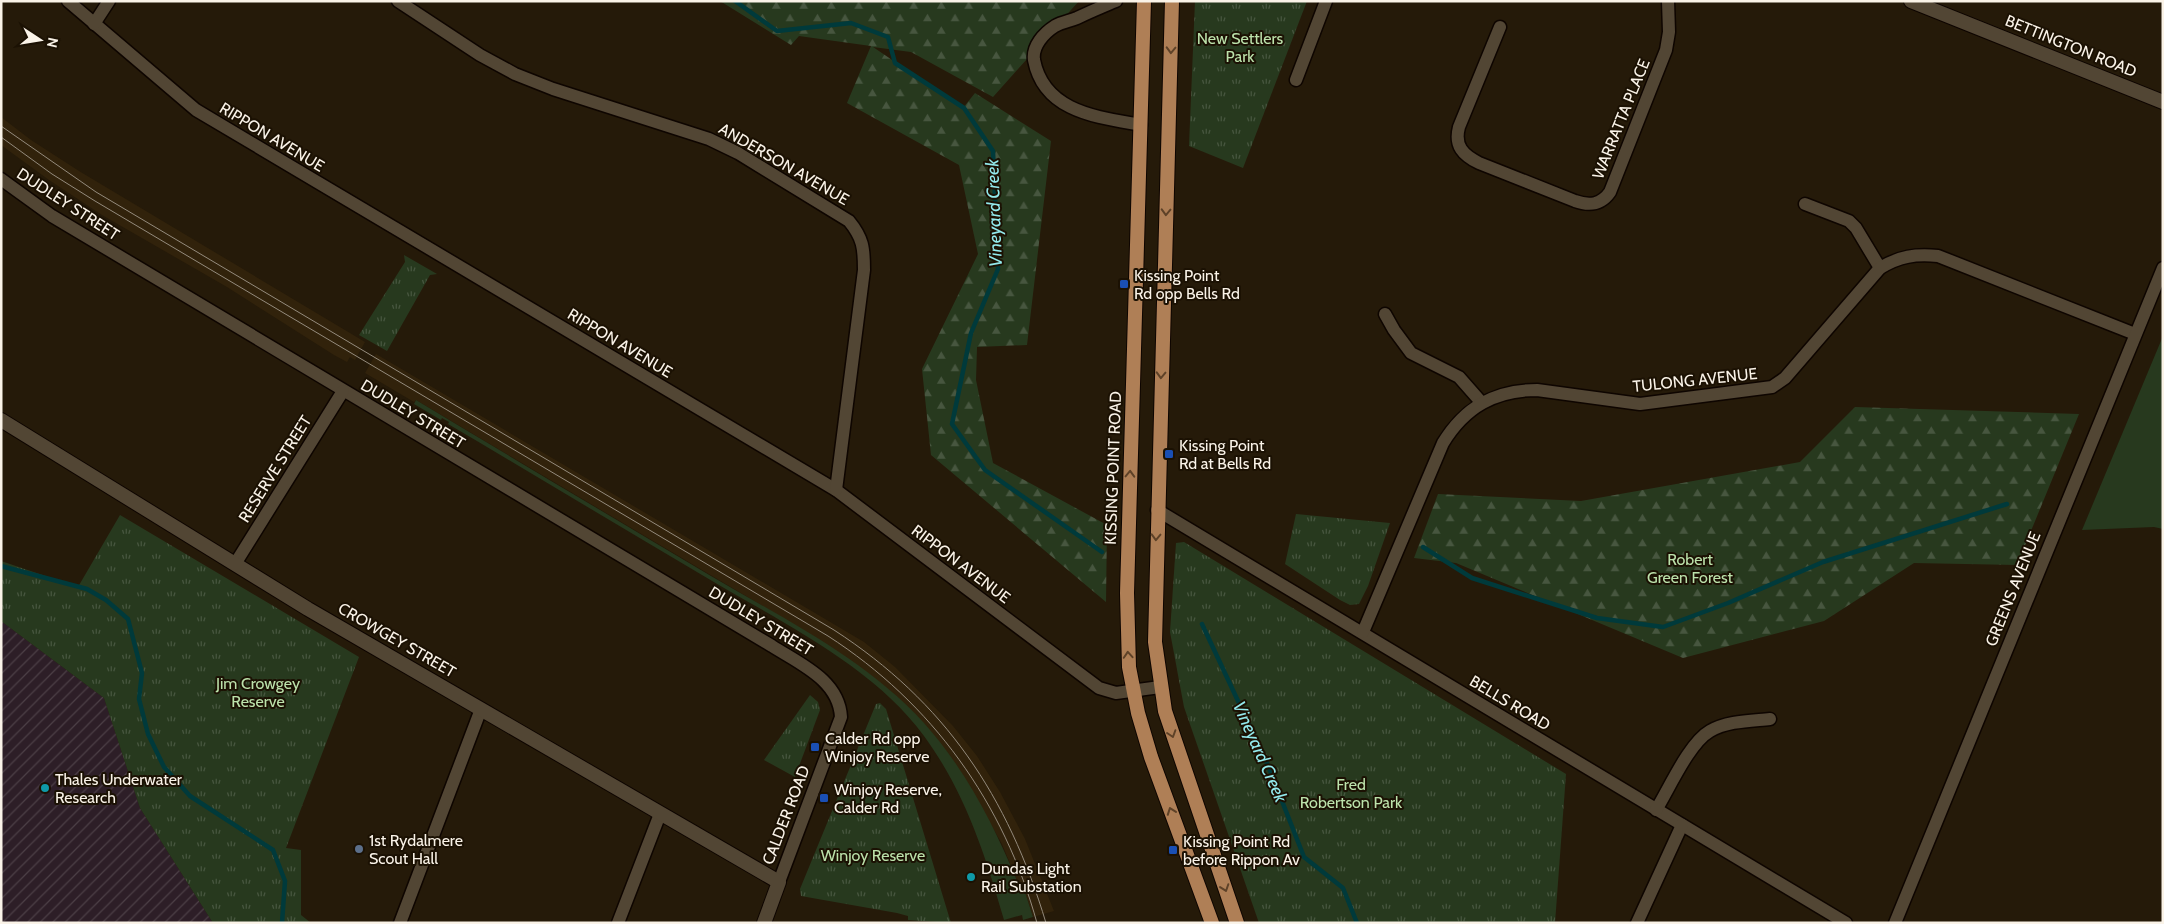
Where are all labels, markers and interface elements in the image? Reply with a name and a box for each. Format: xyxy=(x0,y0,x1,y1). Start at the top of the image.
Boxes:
street label: BETTINGTON ROAD xyxy=(2002,11,2140,81)
north arrow xyxy=(15,15,65,65)
park label: New Settlers Park xyxy=(1197,29,1284,66)
text: N xyxy=(43,36,63,49)
one-way arrow xyxy=(1166,46,1176,54)
street label: WARRATTA PLACE xyxy=(1588,56,1654,182)
street label: RIPPON AVENUE xyxy=(216,98,328,176)
street label: ANDERSON AVENUE xyxy=(716,119,853,209)
water label: Vineyard Creek xyxy=(981,157,1007,267)
street label: DUDLEY STREET xyxy=(13,164,123,244)
one-way arrow xyxy=(1161,209,1171,217)
place label: Kissing Point Rd opp Bells Rd xyxy=(1134,266,1240,303)
marker: Kissing Point Rd opp Bells Rd xyxy=(1118,278,1130,290)
street label: RIPPON AVENUE xyxy=(564,304,676,382)
street label: TULONG AVENUE xyxy=(1632,364,1758,396)
one-way arrow xyxy=(1156,372,1166,379)
street label: DUDLEY STREET xyxy=(357,375,469,453)
street label: KISSING POINT ROAD xyxy=(1101,391,1125,545)
street label: RESERVE STREET xyxy=(235,412,316,526)
place label: Kissing Point Rd at Bells Rd xyxy=(1179,436,1271,473)
marker: Kissing Point Rd at Bells Rd xyxy=(1163,448,1175,460)
one-way arrow xyxy=(1125,470,1136,478)
street label: RIPPON AVENUE xyxy=(908,521,1014,607)
street label: GREENS AVENUE xyxy=(1981,529,2045,649)
one-way arrow xyxy=(1151,534,1162,542)
park label: Robert Green Forest xyxy=(1647,550,1734,587)
street label: DUDLEY STREET xyxy=(705,582,817,660)
street label: CROWGEY STREET xyxy=(335,599,460,682)
one-way arrow xyxy=(1123,651,1134,659)
street label: BELLS ROAD xyxy=(1466,672,1554,734)
park label: Jim Crowgey Reserve xyxy=(215,674,300,711)
water label: Vineyard Creek xyxy=(1228,698,1293,807)
place label: Calder Rd opp Winjoy Reserve xyxy=(825,729,929,766)
one-way arrow xyxy=(1167,729,1177,738)
marker: Calder Rd opp Winjoy Reserve xyxy=(809,741,821,753)
street label: CALDER ROAD xyxy=(758,763,814,867)
place label: Thales Underwater Research xyxy=(55,770,183,807)
park label: Fred Robertson Park xyxy=(1300,775,1403,812)
place label: Winjoy Reserve, Calder Rd xyxy=(834,780,942,817)
marker: Thales Underwater Research xyxy=(39,782,51,794)
marker: Winjoy Reserve, Calder Rd xyxy=(818,792,830,804)
one-way arrow xyxy=(1167,807,1177,816)
place label: 1st Rydalmere Scout Hall xyxy=(369,831,463,868)
place label: Kissing Point Rd before Rippon Av xyxy=(1183,832,1300,869)
marker: 1st Rydalmere Scout Hall xyxy=(353,843,365,855)
marker: Kissing Point Rd before Rippon Av xyxy=(1167,844,1179,856)
park label: Winjoy Reserve xyxy=(821,846,925,865)
place label: Dundas Light Rail Substation xyxy=(981,859,1082,896)
marker: Dundas Light Rail Substation xyxy=(965,871,977,883)
one-way arrow xyxy=(1219,883,1229,892)

